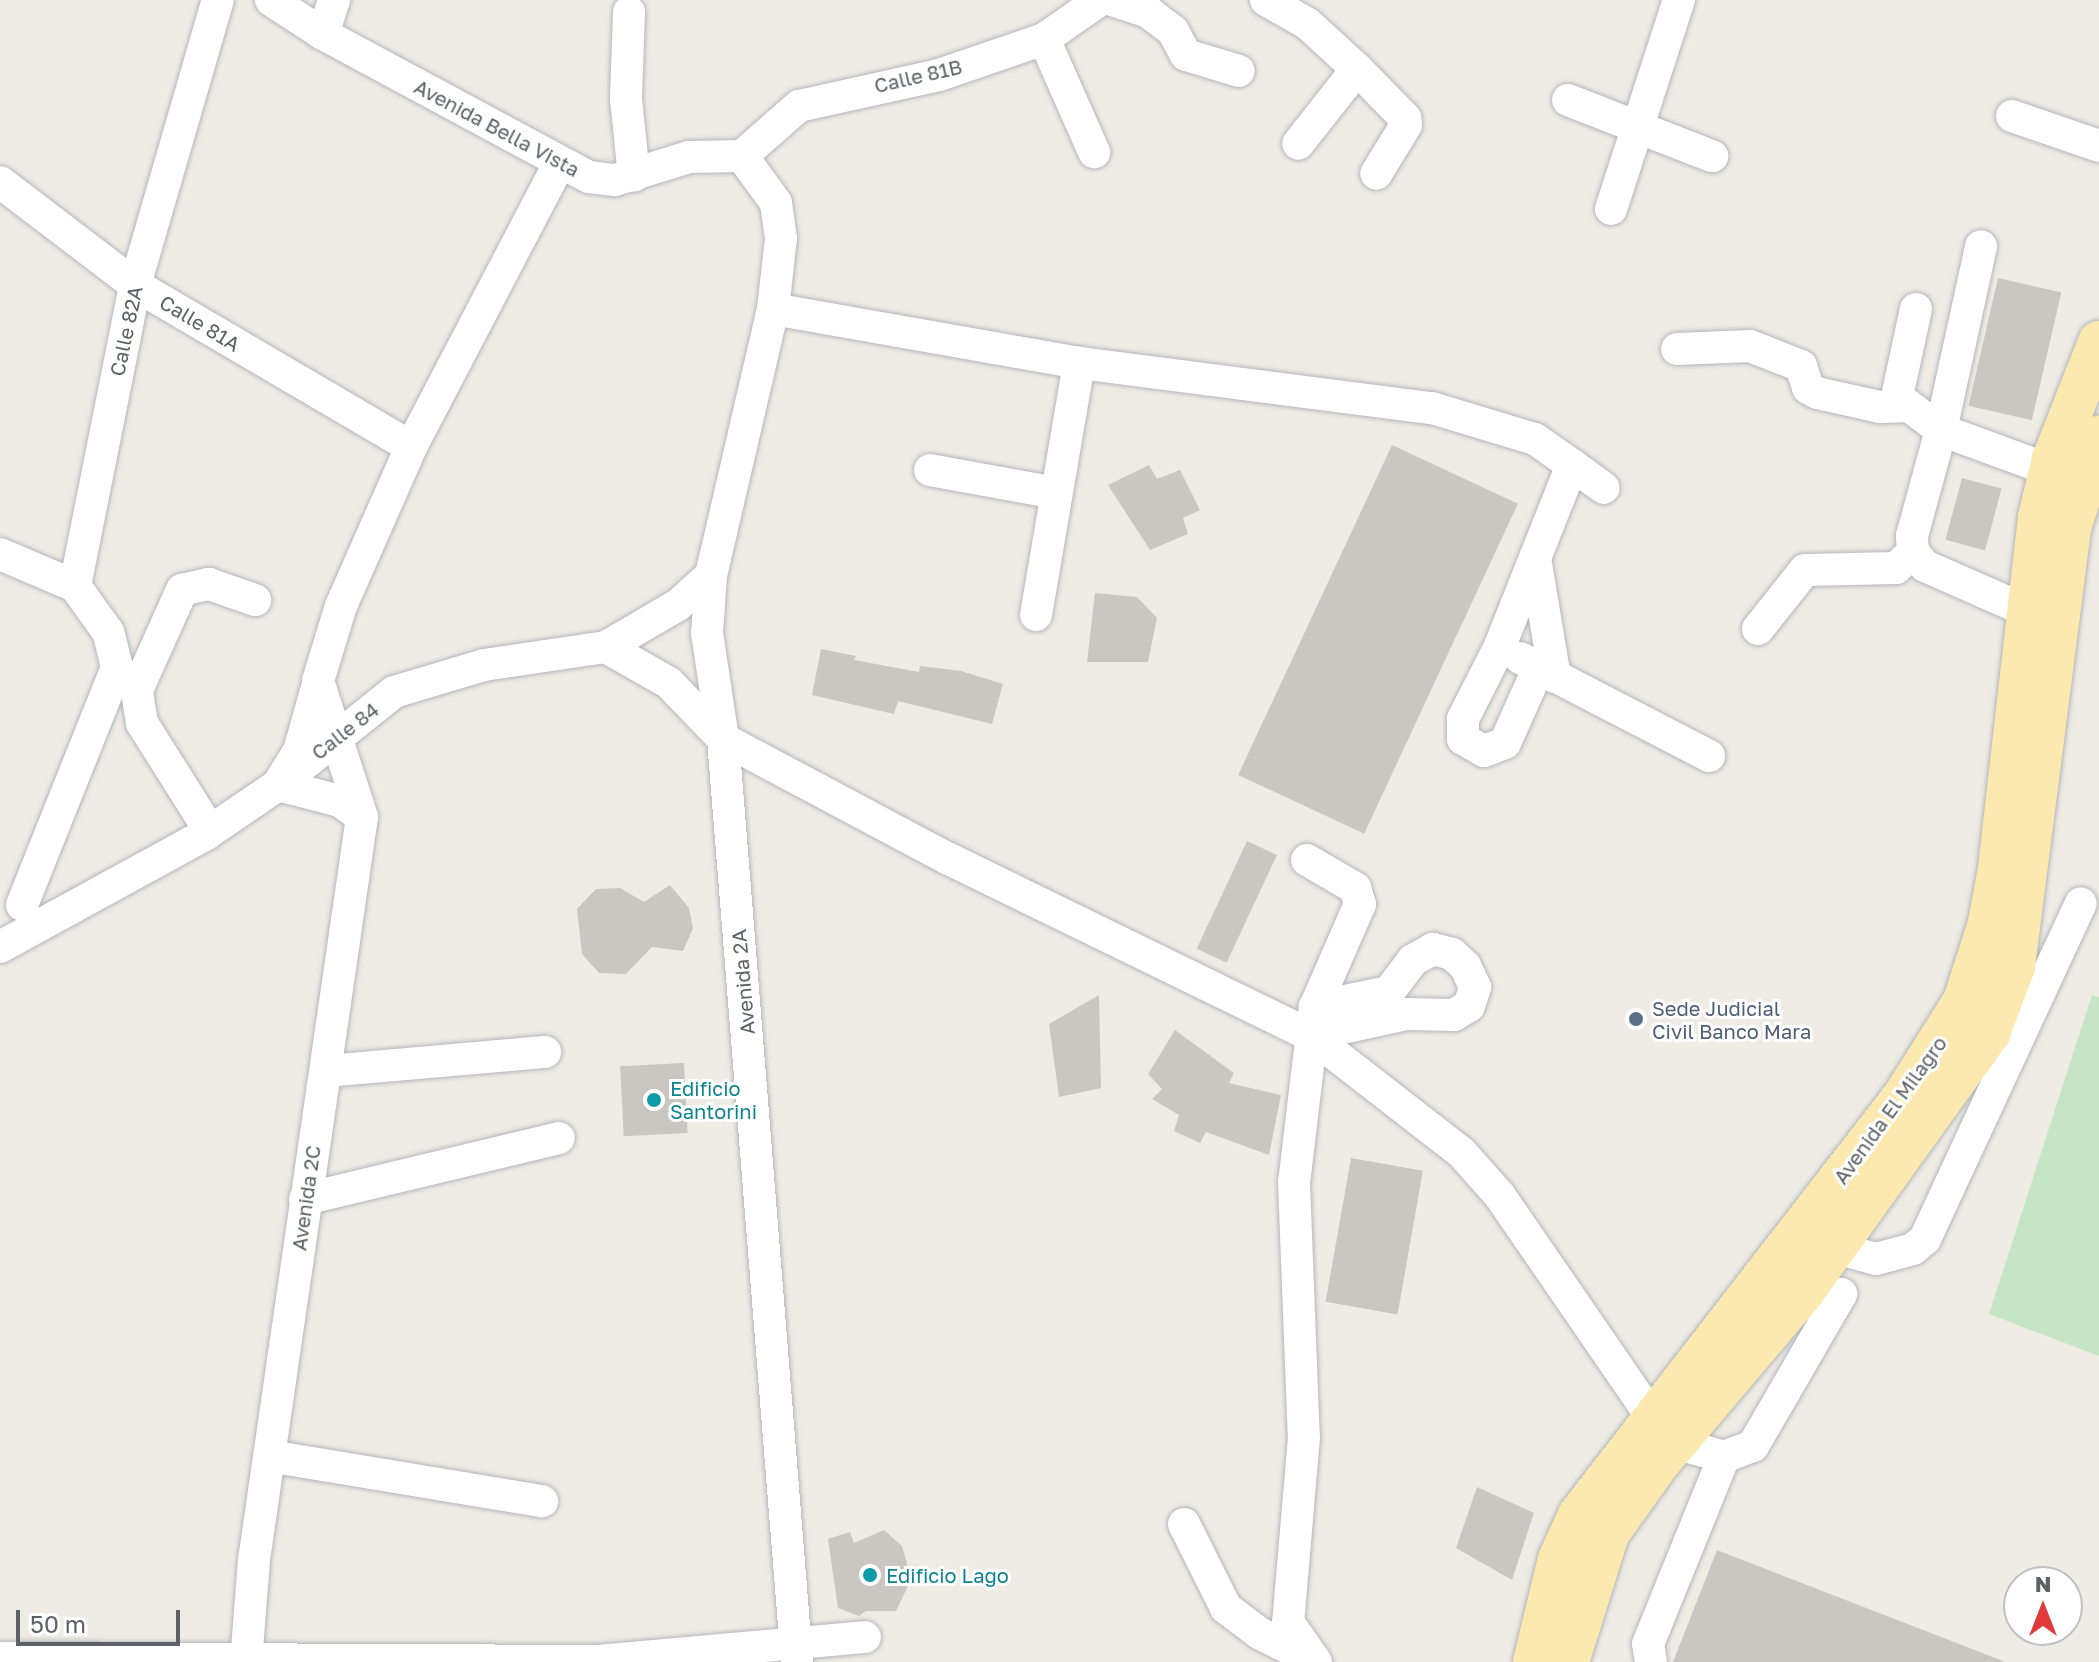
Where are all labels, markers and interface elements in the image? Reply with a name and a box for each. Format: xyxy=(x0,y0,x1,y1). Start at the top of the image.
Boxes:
street label: Calle 81B xyxy=(872,54,964,98)
street label: Avenida Bella Vista xyxy=(410,74,584,182)
street label: Calle 82A xyxy=(105,284,147,378)
street label: Calle 81A xyxy=(156,290,244,356)
street label: Calle 84 xyxy=(307,697,383,765)
street label: Avenida 2A xyxy=(726,928,760,1036)
place label: Sede Judicial Civil Banco Mara xyxy=(1652,996,1811,1043)
marker: Sede Judicial Civil Banco Mara xyxy=(1627,1010,1645,1028)
street label: Avenida El Milagro xyxy=(1828,1032,1952,1188)
place label: Edificio Santorini xyxy=(670,1076,757,1123)
marker: Edificio Santorini xyxy=(645,1091,663,1109)
street label: Avenida 2C xyxy=(287,1144,325,1252)
place label: Edificio Lago xyxy=(886,1563,1009,1587)
marker: Edificio Lago xyxy=(861,1566,879,1584)
north arrow xyxy=(2003,1566,2083,1646)
text: N xyxy=(2035,1570,2051,1597)
scale bar xyxy=(20,1594,184,1644)
text: 50 m xyxy=(30,1609,86,1638)

